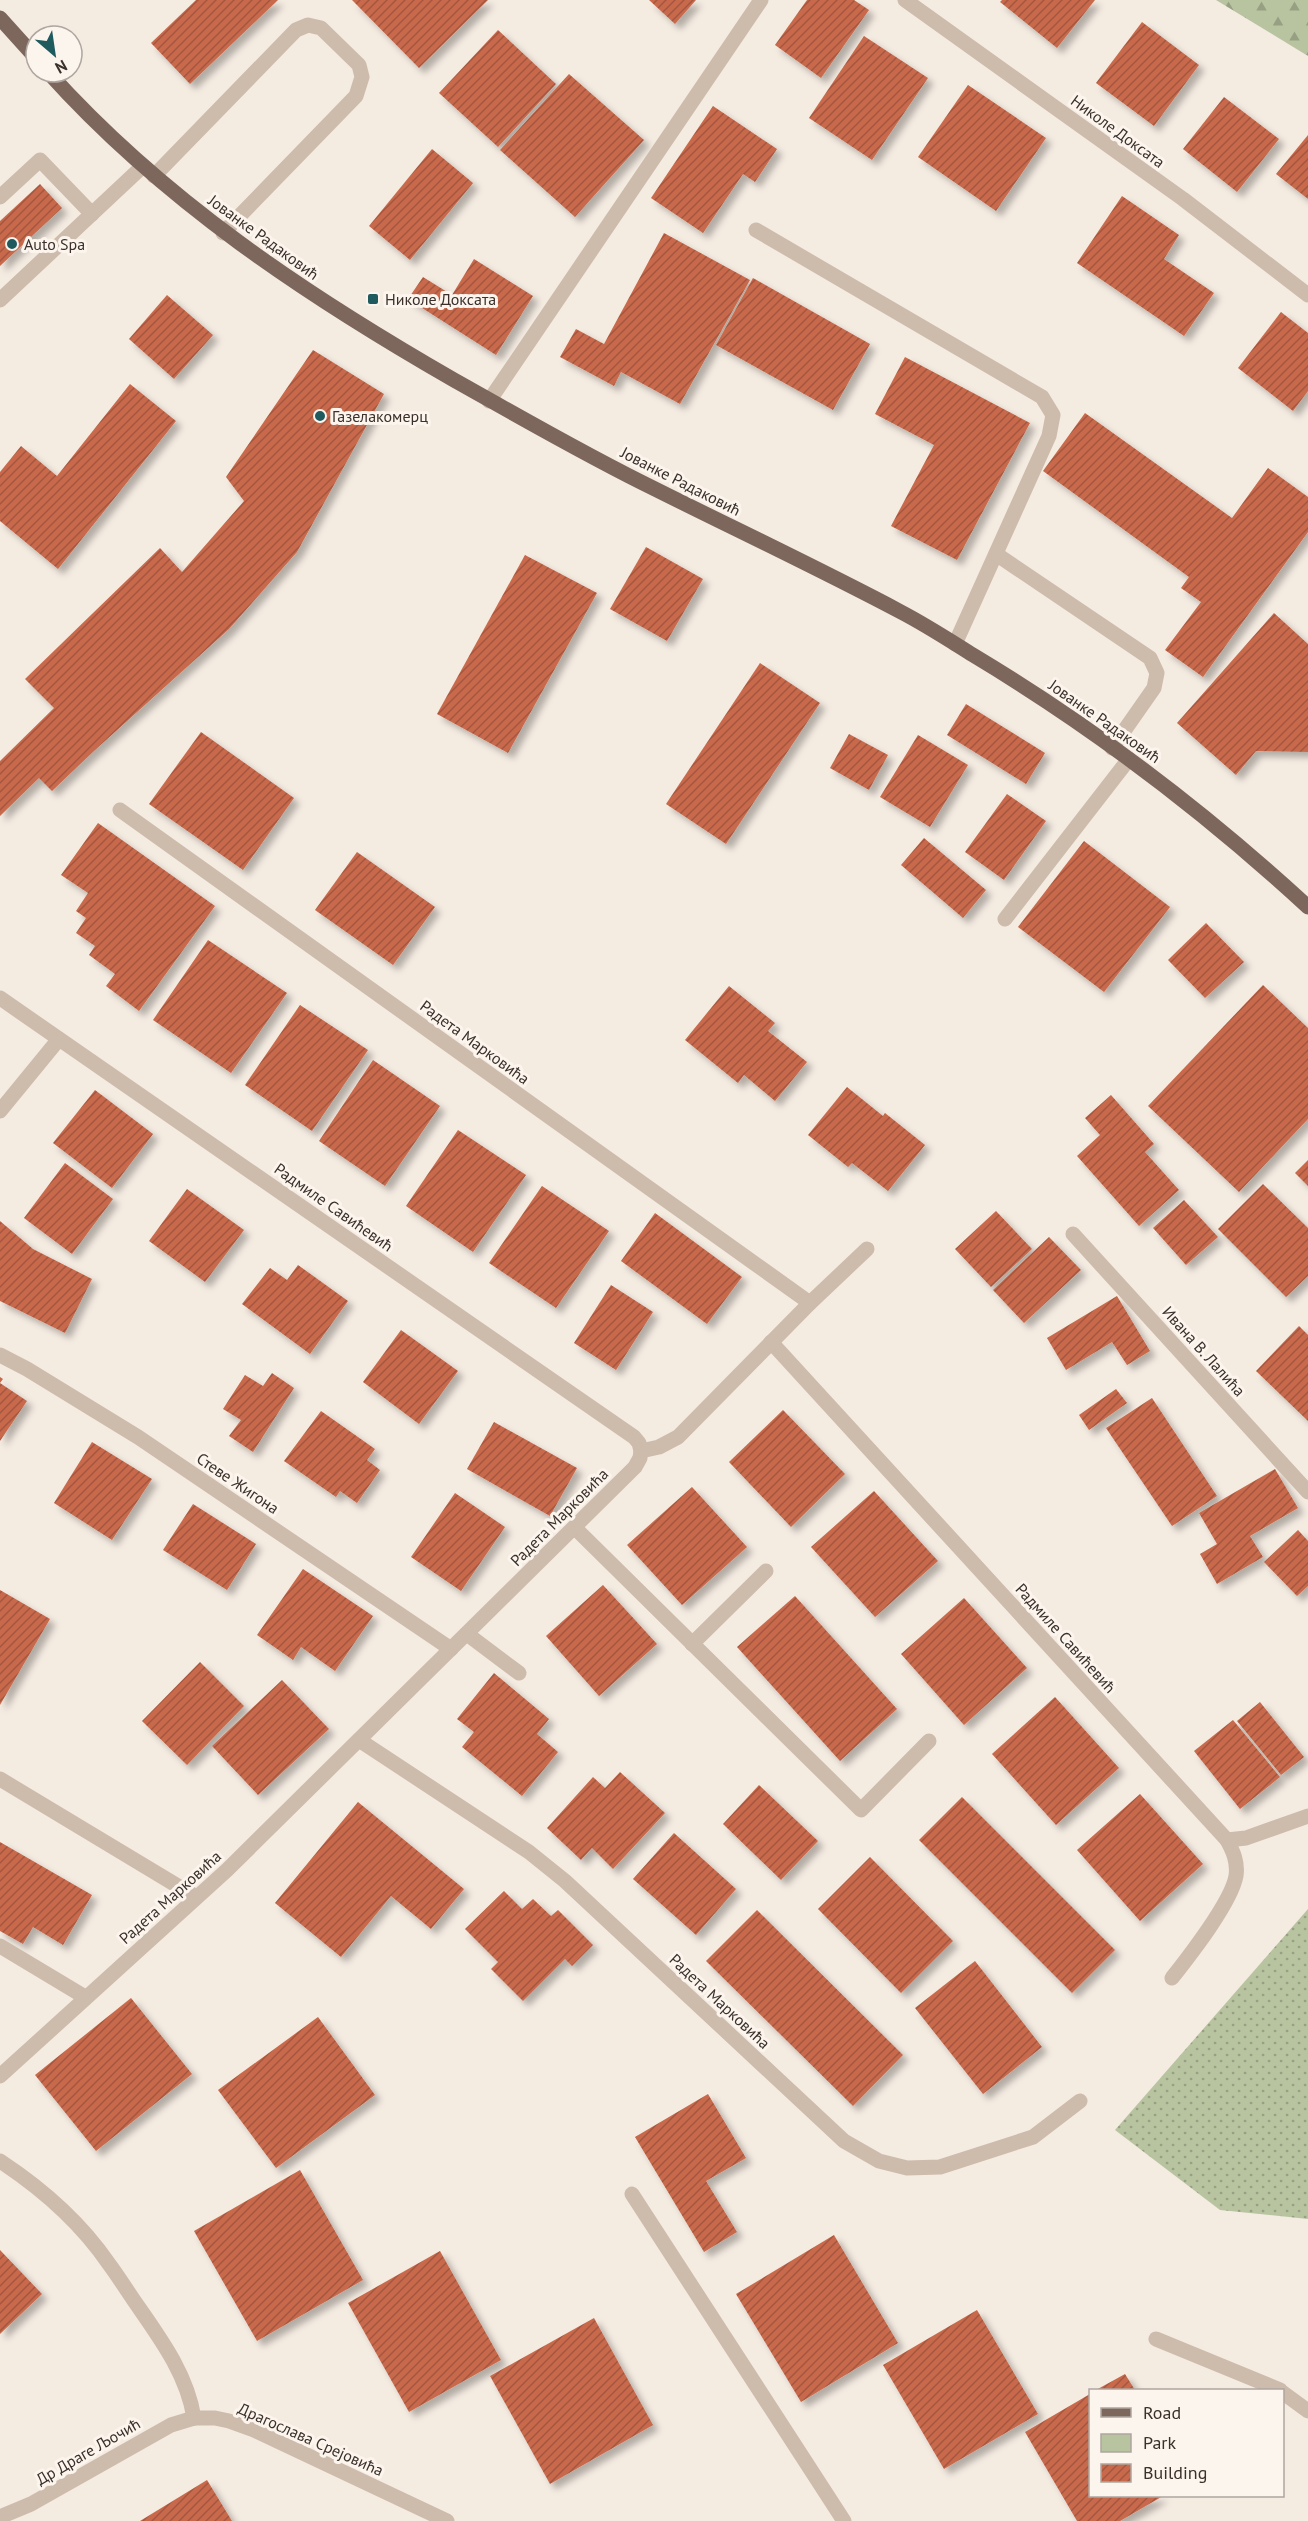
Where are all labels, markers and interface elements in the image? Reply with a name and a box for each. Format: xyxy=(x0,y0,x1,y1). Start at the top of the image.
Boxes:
north arrow xyxy=(24,24,84,84)
text: N xyxy=(52,56,71,78)
street label: Николе Доксата xyxy=(1067,90,1169,172)
street label: Јованке Радаковић xyxy=(204,189,323,284)
place label: Auto Spa xyxy=(24,234,85,254)
marker: Auto Spa xyxy=(5,237,19,251)
place label: Николе Доксата xyxy=(385,289,496,309)
marker: Николе Доксата xyxy=(366,292,380,306)
place label: Газелакомерц xyxy=(332,406,428,426)
marker: Газелакомерц xyxy=(313,409,327,423)
street label: Јованке Радаковић xyxy=(617,442,744,520)
street label: Јованке Радаковић xyxy=(1044,674,1165,767)
street label: Радета Марковића xyxy=(416,996,534,1088)
street label: Радмиле Савићевић xyxy=(271,1158,397,1256)
street label: Ивана В. Лалића xyxy=(1158,1302,1250,1400)
street label: Стеве Жигона xyxy=(193,1448,283,1518)
street label: Радета Марковића xyxy=(506,1464,612,1570)
street label: Радмиле Савићевић xyxy=(1011,1579,1121,1697)
street label: Радета Марковића xyxy=(115,1846,225,1948)
street label: Радета Марковића xyxy=(665,1949,775,2053)
legend xyxy=(1089,2389,1284,2497)
street label: Драгослава Срејовића xyxy=(235,2398,387,2480)
text: Road xyxy=(1143,2401,1181,2424)
street label: Др Драге Љочић xyxy=(32,2413,144,2489)
text: Park xyxy=(1143,2431,1176,2454)
text: Building xyxy=(1143,2461,1207,2484)

